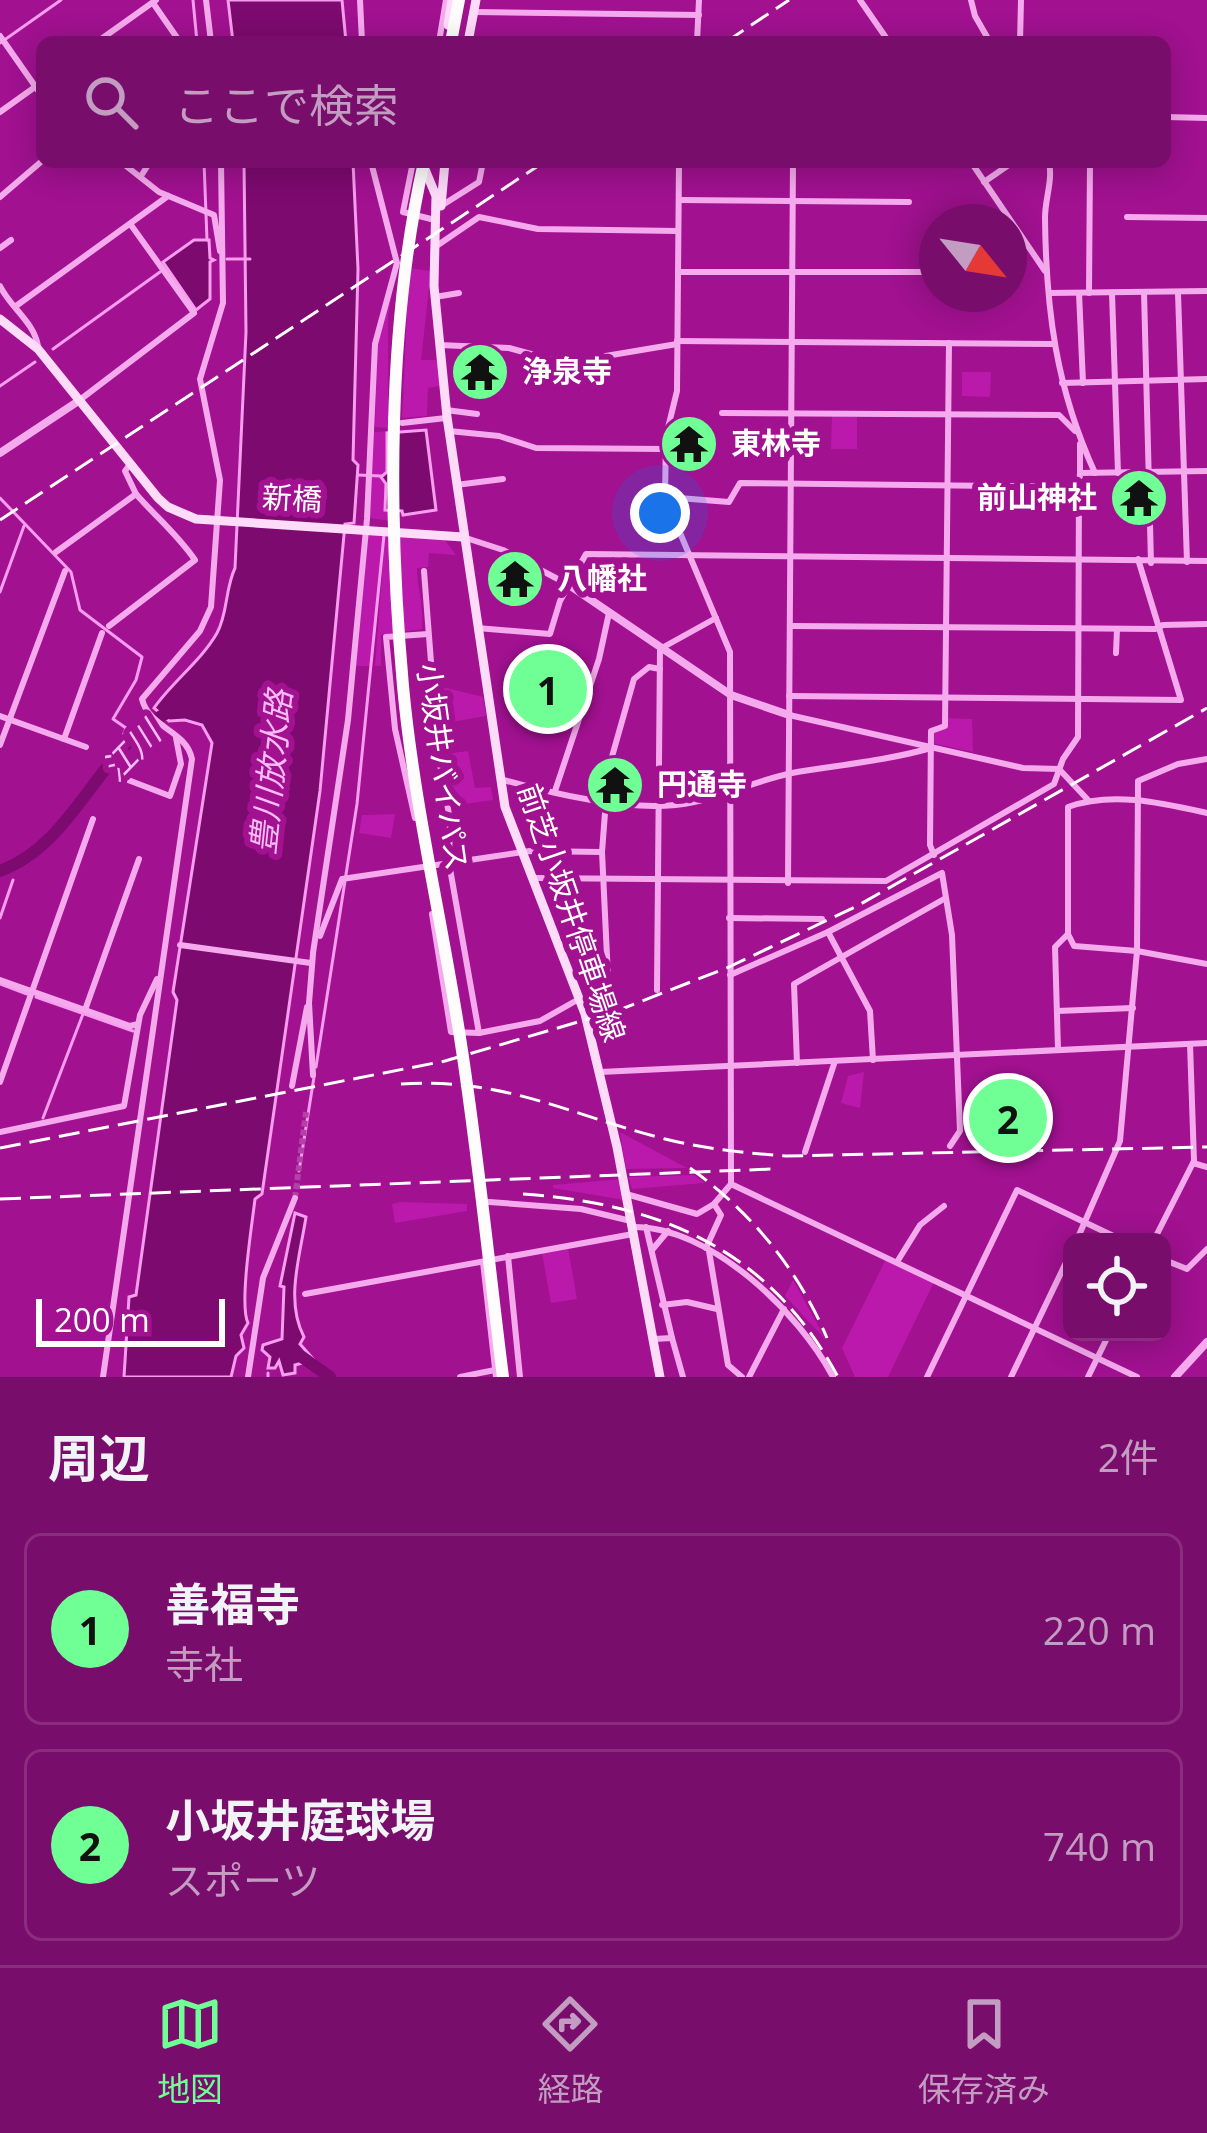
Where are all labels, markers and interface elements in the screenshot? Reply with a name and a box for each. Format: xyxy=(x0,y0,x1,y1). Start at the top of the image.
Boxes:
search box xyxy=(36,36,1171,168)
icon: search xyxy=(78,69,144,135)
text: ここで検索 xyxy=(174,74,399,135)
north arrow xyxy=(919,204,1027,312)
temple icon: 浄泉寺 xyxy=(449,341,511,403)
place label: 浄泉寺 xyxy=(522,350,612,391)
temple icon: 東林寺 xyxy=(658,413,720,475)
place label: 東林寺 xyxy=(731,422,821,463)
temple icon: 前山神社 xyxy=(1108,467,1170,529)
street label: 新橋 xyxy=(261,475,323,520)
place label: 前山神社 xyxy=(977,476,1097,517)
your location xyxy=(630,483,690,543)
temple icon: 八幡社 xyxy=(484,548,546,610)
place label: 八幡社 xyxy=(557,557,647,598)
pin: 1 xyxy=(509,644,587,734)
street label: 小坂井バイパス xyxy=(409,660,478,873)
water label: 豊川放水路 xyxy=(240,685,302,856)
water label: 江川 xyxy=(92,709,172,790)
temple icon: 円通寺 xyxy=(584,754,646,816)
place label: 円通寺 xyxy=(657,763,747,804)
street label: 前芝小坂井停車場線 xyxy=(509,778,636,1047)
pin: 2 xyxy=(969,1073,1047,1163)
map controls xyxy=(1063,1233,1171,1341)
button: locate xyxy=(1063,1233,1171,1341)
scale bar xyxy=(36,1293,225,1346)
text: 200 m xyxy=(54,1297,150,1342)
text: 周辺 xyxy=(48,1422,150,1492)
text: 2件 xyxy=(1098,1430,1159,1483)
text: 善福寺 xyxy=(165,1573,300,1634)
text: 1 xyxy=(79,1603,101,1656)
text: 220 m xyxy=(1043,1603,1156,1656)
text: 寺社 xyxy=(165,1637,243,1690)
text: 小坂井庭球場 xyxy=(165,1789,435,1850)
text: 2 xyxy=(79,1819,101,1872)
text: 740 m xyxy=(1043,1819,1156,1872)
text: スポーツ xyxy=(165,1853,320,1906)
tab: 地図 xyxy=(157,1991,223,2111)
tab: 経路 xyxy=(537,1991,603,2111)
tab: 保存済み xyxy=(918,1991,1050,2111)

